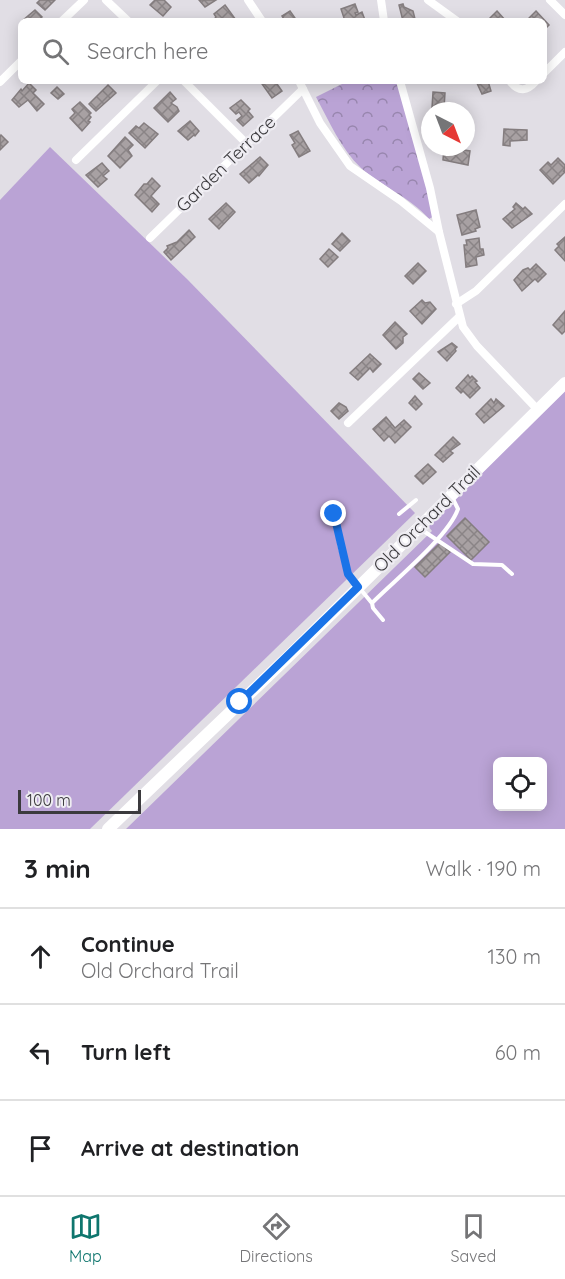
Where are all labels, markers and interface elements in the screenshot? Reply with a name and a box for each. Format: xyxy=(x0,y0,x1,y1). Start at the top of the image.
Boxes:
search box xyxy=(18,18,547,84)
icon: search xyxy=(39,35,72,68)
text: Search here xyxy=(87,37,208,65)
north arrow xyxy=(421,102,475,156)
street label: Garden Terrace xyxy=(171,110,280,217)
street label: Old Orchard Trail xyxy=(368,460,485,577)
route end xyxy=(320,500,346,526)
route start xyxy=(226,688,252,714)
map controls xyxy=(493,757,547,811)
button: locate xyxy=(493,757,547,811)
scale bar xyxy=(18,787,141,814)
text: 100 m xyxy=(27,790,71,810)
text: 3 min xyxy=(24,852,91,885)
text: Walk · 190 m xyxy=(425,856,541,881)
text: Continue xyxy=(81,930,175,958)
icon: ahead xyxy=(24,940,57,973)
text: 130 m xyxy=(488,944,541,969)
text: Old Orchard Trail xyxy=(81,958,239,983)
icon: left xyxy=(24,1036,57,1069)
text: Turn left xyxy=(81,1038,171,1066)
text: 60 m xyxy=(495,1040,541,1065)
icon: arrive xyxy=(24,1132,57,1165)
text: Arrive at destination xyxy=(81,1134,299,1162)
tab: Map xyxy=(69,1210,102,1266)
tab: Directions xyxy=(240,1210,313,1266)
tab: Saved xyxy=(451,1210,496,1266)

